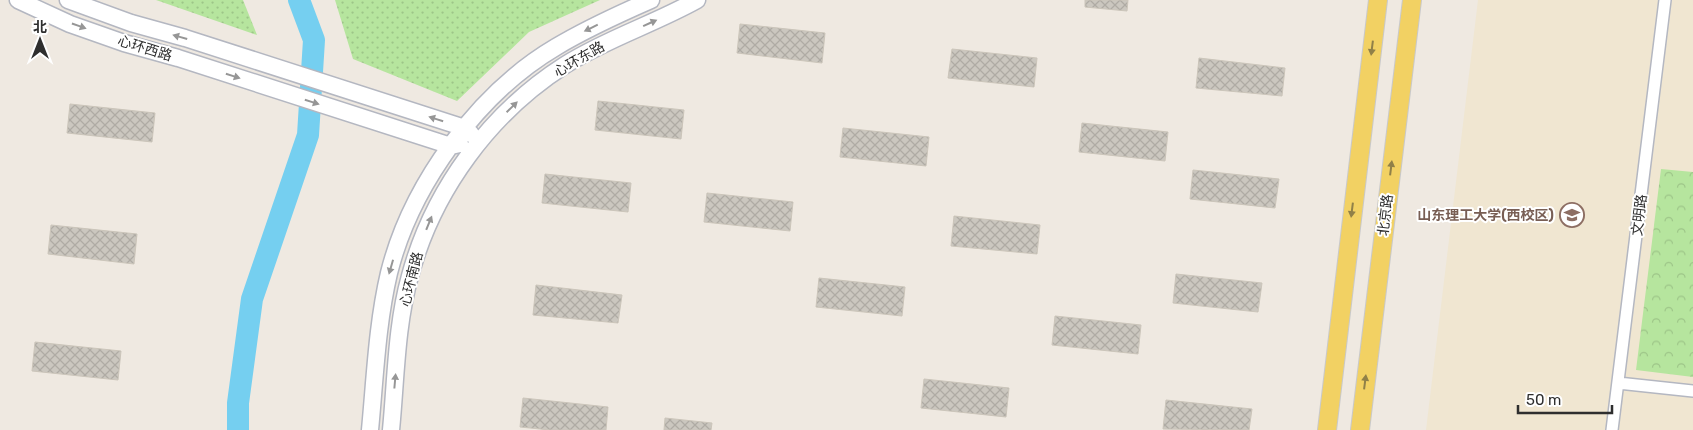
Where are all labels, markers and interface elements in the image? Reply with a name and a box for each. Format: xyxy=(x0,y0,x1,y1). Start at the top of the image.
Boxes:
north arrow xyxy=(15,15,65,65)
text: 北 xyxy=(33,19,47,36)
one-way arrow xyxy=(642,19,657,27)
one-way arrow xyxy=(71,23,86,31)
one-way arrow xyxy=(584,24,598,32)
street label: 心环西路 xyxy=(116,32,174,65)
one-way arrow xyxy=(172,33,187,41)
street label: 心环东路 xyxy=(551,38,608,81)
one-way arrow xyxy=(1368,41,1376,57)
one-way arrow xyxy=(226,73,241,81)
one-way arrow xyxy=(305,98,320,106)
one-way arrow xyxy=(506,102,518,114)
one-way arrow xyxy=(429,114,444,122)
one-way arrow xyxy=(1387,160,1395,176)
street label: 北京路 xyxy=(1375,193,1396,237)
street label: 文明路 xyxy=(1629,193,1650,237)
one-way arrow xyxy=(1348,202,1356,218)
school or university icon: 山东理工大学(西校区) xyxy=(1559,202,1585,228)
place label: 山东理工大学(西校区) xyxy=(1417,207,1554,224)
one-way arrow xyxy=(425,216,433,230)
street label: 心环南路 xyxy=(396,250,427,308)
one-way arrow xyxy=(387,260,395,275)
one-way arrow xyxy=(392,373,400,389)
one-way arrow xyxy=(1361,373,1369,389)
scale bar xyxy=(1518,382,1612,414)
text: 50 m xyxy=(1526,391,1561,409)

